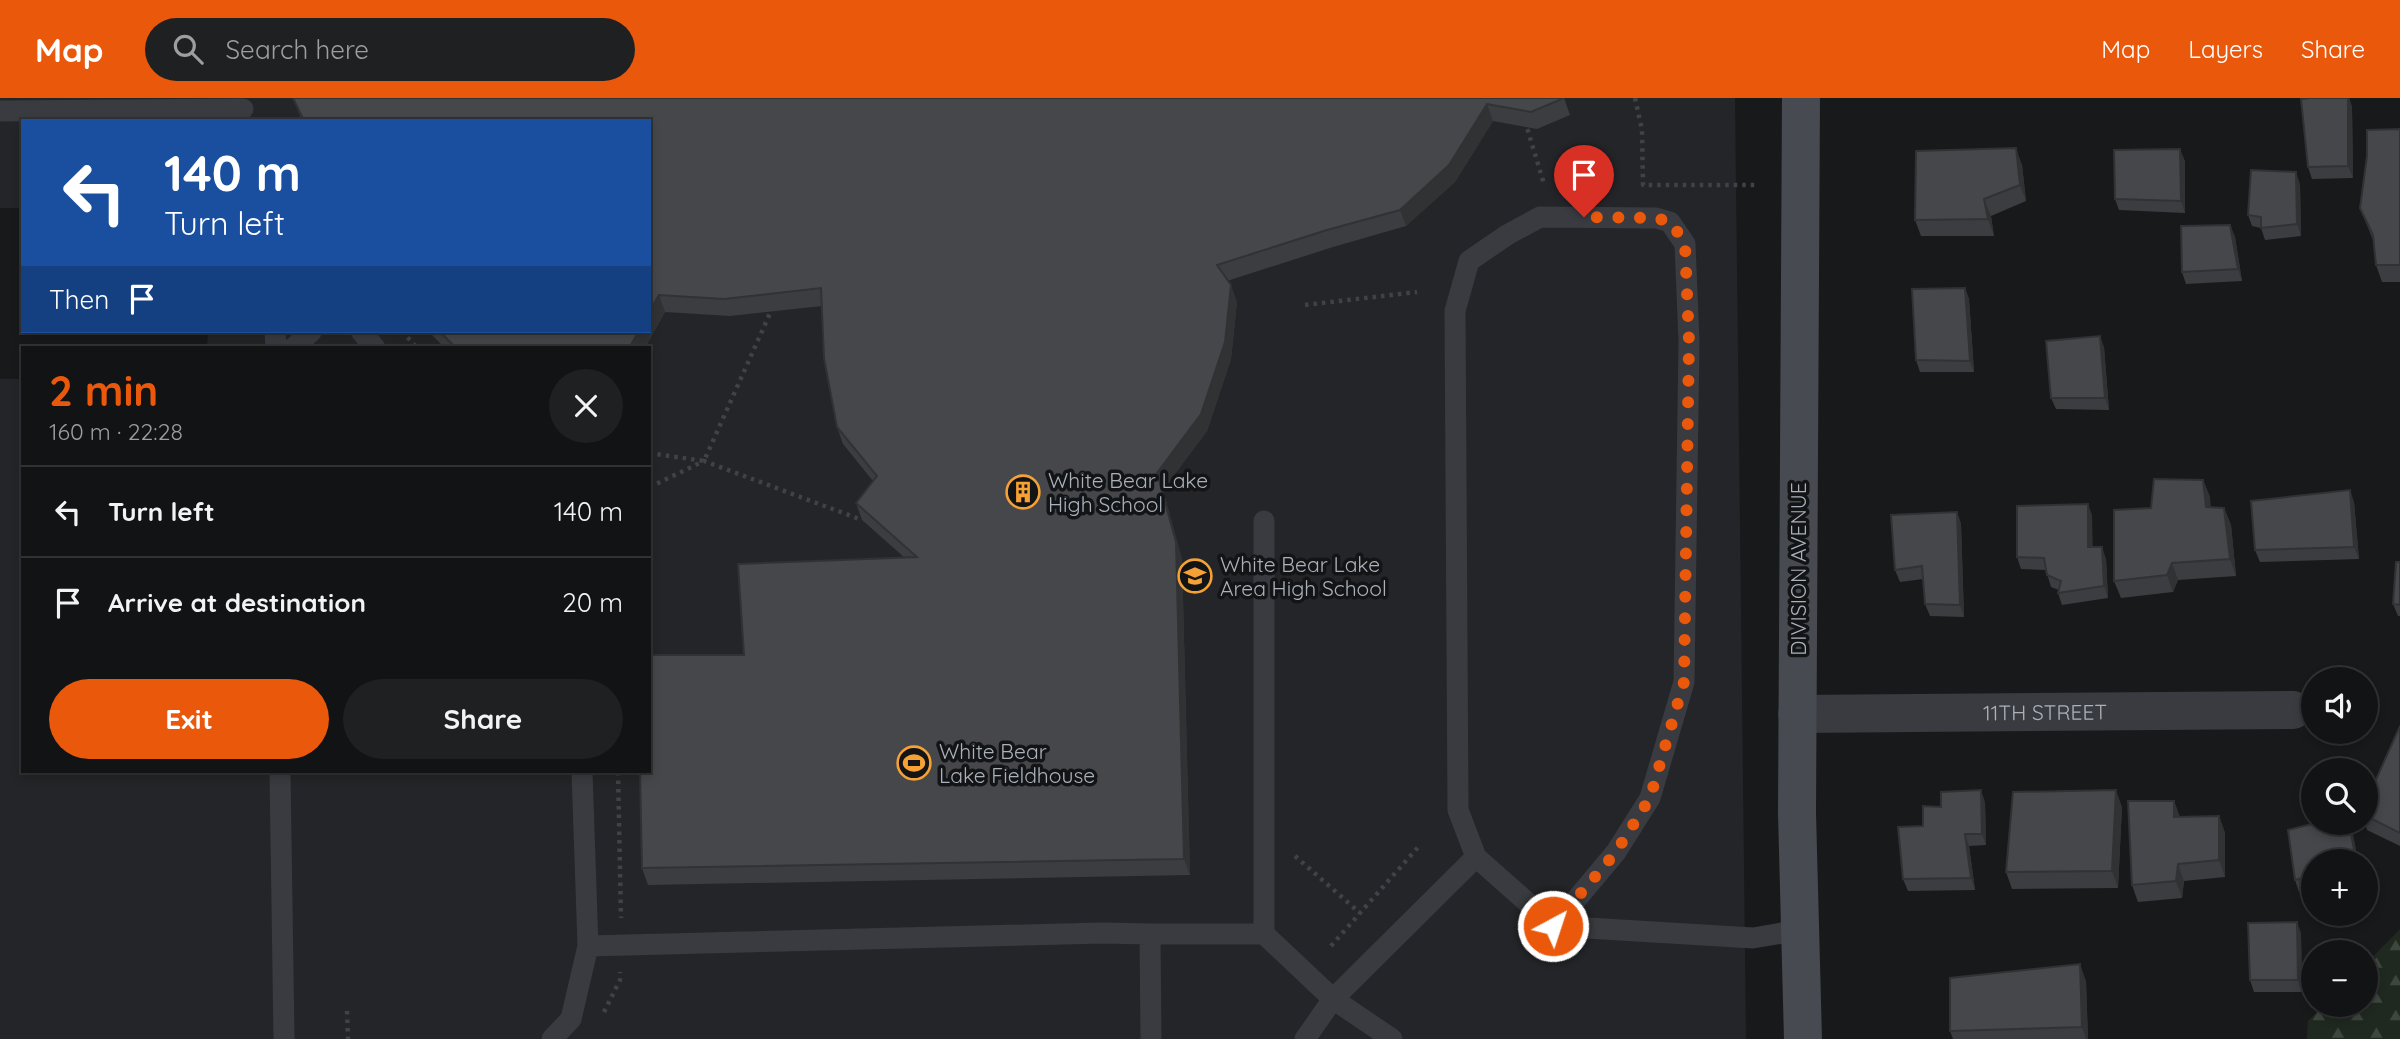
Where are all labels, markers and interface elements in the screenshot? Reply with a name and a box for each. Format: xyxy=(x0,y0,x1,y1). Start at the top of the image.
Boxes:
search box xyxy=(145,18,635,81)
text: Map xyxy=(35,29,103,70)
icon: search xyxy=(169,30,207,68)
text: Search here xyxy=(225,33,369,66)
text: Map xyxy=(2101,34,2150,64)
text: Layers xyxy=(2188,34,2263,64)
text: Share xyxy=(2301,34,2365,64)
text: 140 m xyxy=(164,142,301,203)
pin xyxy=(1554,145,1614,217)
icon: left xyxy=(49,147,140,238)
icon: arrive xyxy=(1565,156,1603,194)
text: Turn left xyxy=(164,203,285,243)
icon: arrive xyxy=(123,280,161,318)
text: Then xyxy=(49,283,109,316)
text: 2 min xyxy=(49,364,158,417)
button: close xyxy=(549,369,623,443)
text: 160 m · 22:28 xyxy=(49,417,183,446)
place label: White Bear Lake High School xyxy=(1048,467,1208,517)
building icon: White Bear Lake High School xyxy=(1004,473,1042,511)
street label: DIVISION AVENUE xyxy=(1785,482,1811,656)
icon: left xyxy=(49,493,87,531)
text: Turn left xyxy=(108,495,215,528)
text: 140 m xyxy=(554,495,623,528)
place label: White Bear Lake Area High School xyxy=(1220,551,1387,601)
school or university icon: White Bear Lake Area High School xyxy=(1176,557,1214,595)
icon: arrive xyxy=(49,584,87,622)
text: Arrive at destination xyxy=(108,586,366,619)
text: 20 m xyxy=(562,586,623,619)
map controls xyxy=(2301,667,2378,1017)
button: sound xyxy=(2301,667,2378,744)
button: Exit xyxy=(49,679,329,759)
button: Share xyxy=(343,679,623,759)
street label: 11TH STREET xyxy=(1983,698,2107,726)
place label: White Bear Lake Fieldhouse xyxy=(939,738,1095,788)
sports icon: White Bear Lake Fieldhouse xyxy=(895,744,933,782)
button: search xyxy=(2301,758,2378,835)
button: + xyxy=(2301,849,2378,926)
position arrow xyxy=(1516,889,1590,963)
button: − xyxy=(2301,940,2378,1017)

